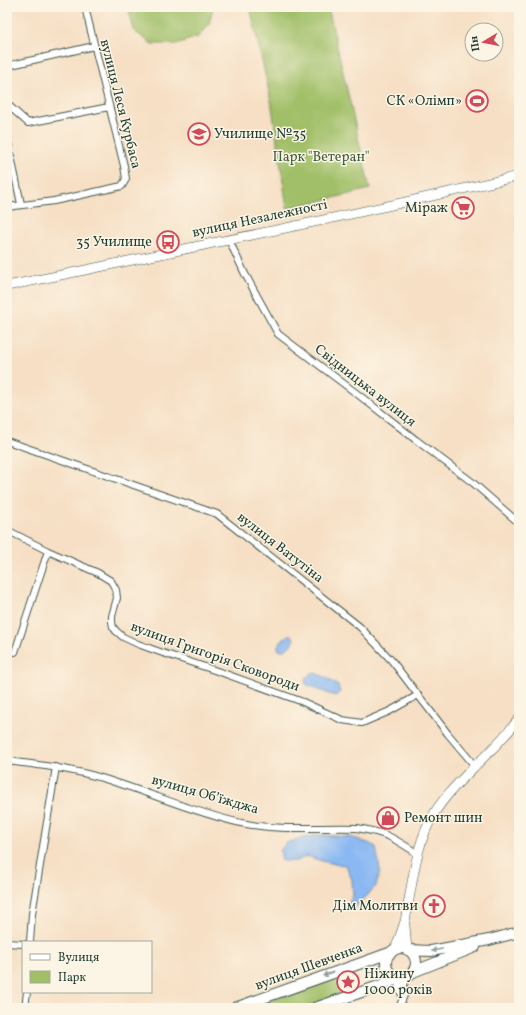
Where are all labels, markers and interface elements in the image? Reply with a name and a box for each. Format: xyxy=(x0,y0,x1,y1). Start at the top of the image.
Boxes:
north arrow xyxy=(464,22,504,62)
text: Пн xyxy=(467,34,484,52)
street label: вулиця Леся Курбаса xyxy=(95,37,145,171)
sports icon: СК «Олімп» xyxy=(464,88,490,114)
place label: СК «Олімп» xyxy=(387,92,462,111)
school or university icon: Училище №35 xyxy=(186,121,212,147)
place label: Училище №35 xyxy=(214,125,306,144)
park label: Парк "Ветеран" xyxy=(272,148,370,167)
street label: вулиця Незалежності xyxy=(191,195,329,243)
supermarket icon: Міраж xyxy=(450,195,476,221)
place label: Міраж xyxy=(405,199,448,218)
bus stop icon: 35 Училище xyxy=(155,229,181,255)
place label: 35 Училище xyxy=(76,233,152,252)
street label: Свідницька вулиця xyxy=(310,340,420,432)
street label: вулиця Ватутіна xyxy=(233,508,327,588)
street label: вулиця Григорія Сковороди xyxy=(128,618,303,697)
street label: вулиця Обʼїжджа xyxy=(149,771,261,819)
shop icon: Ремонт шин xyxy=(375,805,401,831)
place label: Ремонт шин xyxy=(404,809,483,828)
church icon: Дім Молитви xyxy=(421,893,447,919)
place label: Дім Молитви xyxy=(332,897,418,916)
street label: вулиця Шевченка xyxy=(253,939,365,995)
legend xyxy=(22,941,152,993)
one-way arrow xyxy=(431,947,443,953)
text: Вулиця xyxy=(58,950,99,966)
place label: Ніжину 1000 років xyxy=(364,965,432,1000)
place icon: Ніжину 1000 років xyxy=(335,969,361,995)
text: Парк xyxy=(58,970,86,986)
one-way arrow xyxy=(322,972,334,978)

